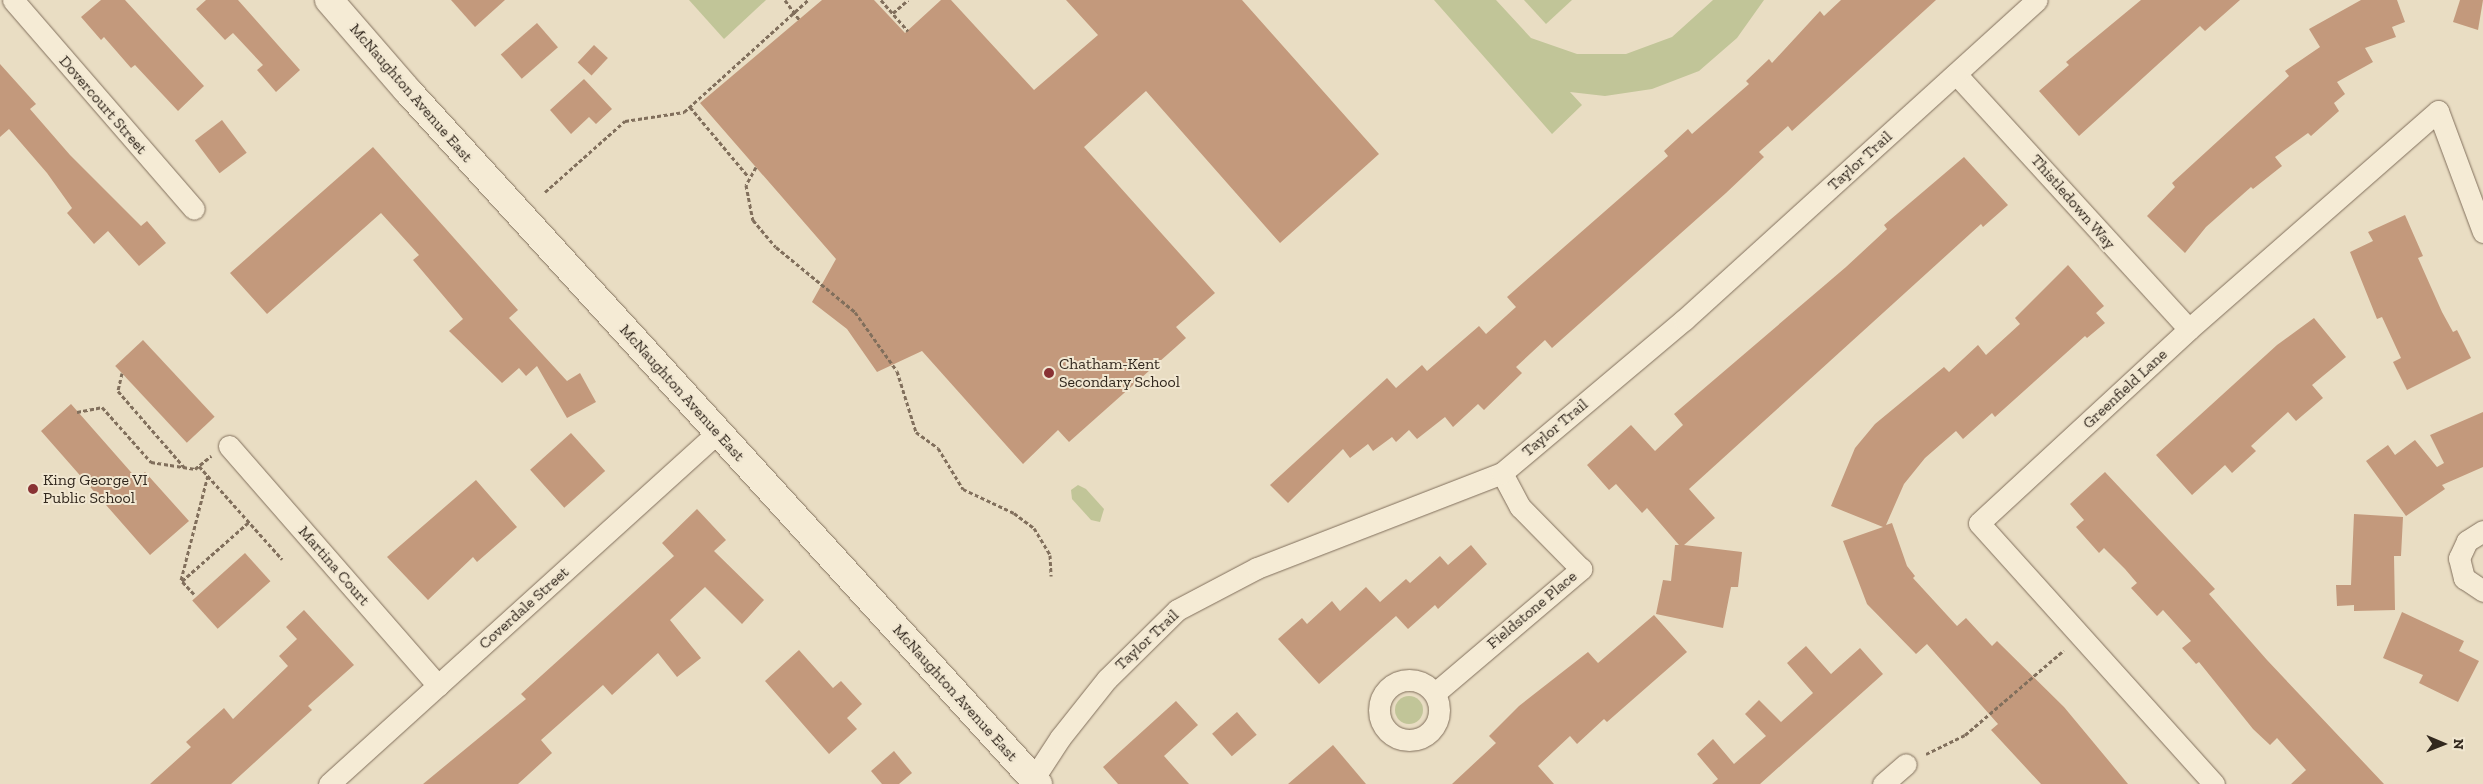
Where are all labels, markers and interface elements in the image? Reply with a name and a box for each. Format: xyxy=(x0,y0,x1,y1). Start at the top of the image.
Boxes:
street label: McNaughton Avenue East xyxy=(345,19,477,167)
street label: Dovercourt Street xyxy=(55,52,151,158)
street label: Taylor Trail xyxy=(1824,127,1896,195)
street label: Thistledown Way xyxy=(2026,151,2120,253)
street label: McNaughton Avenue East xyxy=(615,320,749,466)
street label: Greenfield Lane xyxy=(2079,345,2171,433)
place label: Chatham-Kent Secondary School xyxy=(1059,354,1180,392)
marker: Chatham-Kent Secondary School xyxy=(1043,367,1055,379)
street label: Taylor Trail xyxy=(1518,395,1592,461)
place label: King George VI Public School xyxy=(43,470,148,508)
marker: King George VI Public School xyxy=(27,483,39,495)
street label: Martina Court xyxy=(294,522,374,610)
street label: Coverdale Street xyxy=(475,563,573,653)
street label: Fieldstone Place xyxy=(1483,567,1581,653)
street label: Taylor Trail xyxy=(1111,606,1183,674)
street label: McNaughton Avenue East xyxy=(888,620,1022,766)
north arrow xyxy=(2418,719,2468,769)
text: N xyxy=(2450,739,2467,750)

